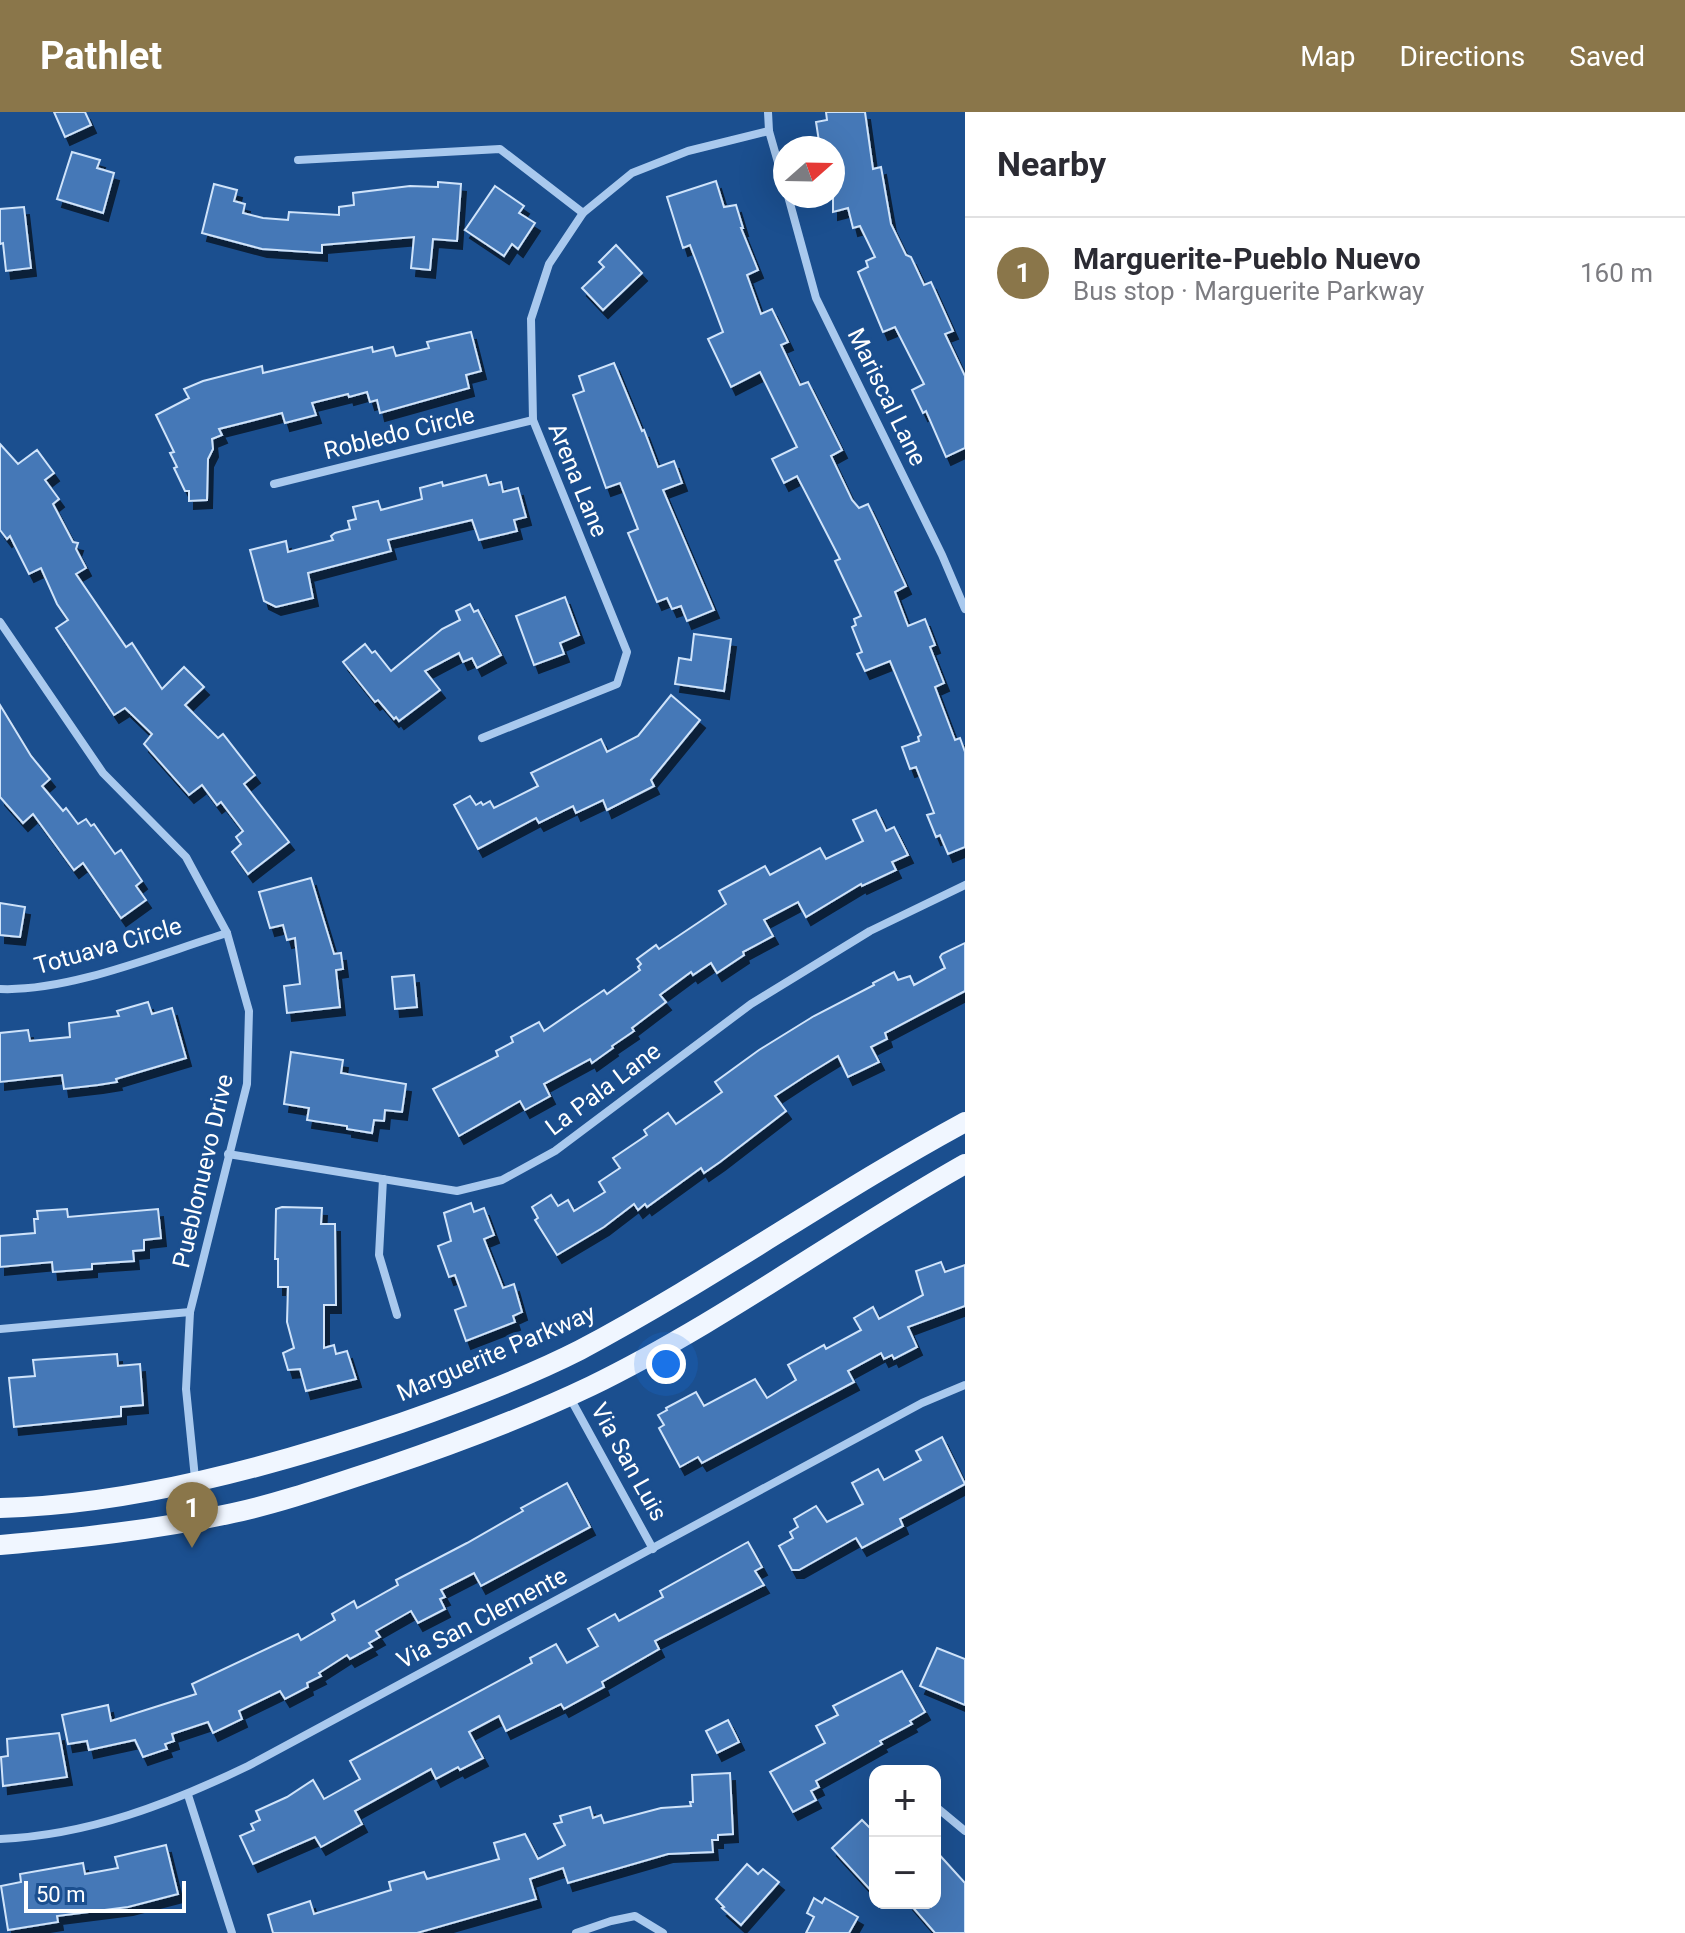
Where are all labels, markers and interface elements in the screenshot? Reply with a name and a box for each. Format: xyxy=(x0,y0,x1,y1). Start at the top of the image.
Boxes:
text: Pathlet xyxy=(40,34,162,78)
text: Map xyxy=(1300,40,1356,73)
text: Directions xyxy=(1400,40,1525,73)
text: Saved xyxy=(1569,40,1645,73)
north arrow xyxy=(773,136,845,208)
text: Nearby xyxy=(997,144,1106,184)
text: Marguerite-Pueblo Nuevo xyxy=(1073,241,1421,276)
text: 1 xyxy=(1016,258,1030,288)
text: 160 m xyxy=(1580,258,1653,288)
text: Bus stop · Marguerite Parkway xyxy=(1073,276,1424,306)
street label: Mariscal Lane xyxy=(842,324,932,470)
street label: Robledo Circle xyxy=(321,401,477,465)
street label: Arena Lane xyxy=(542,419,614,541)
street label: Totuava Circle xyxy=(31,912,185,980)
street label: La Pala Lane xyxy=(540,1037,666,1141)
street label: Pueblonuevo Drive xyxy=(167,1071,239,1271)
street label: Marguerite Parkway xyxy=(393,1298,600,1407)
your location xyxy=(646,1344,686,1384)
street label: Via San Luis xyxy=(585,1398,673,1526)
pin: 1 xyxy=(166,1482,218,1548)
street label: Via San Clemente xyxy=(392,1561,572,1675)
map controls xyxy=(869,1765,941,1909)
button: + xyxy=(869,1765,941,1837)
button: − xyxy=(869,1837,941,1909)
scale bar xyxy=(24,1877,186,1913)
text: 50 m xyxy=(36,1882,85,1907)

